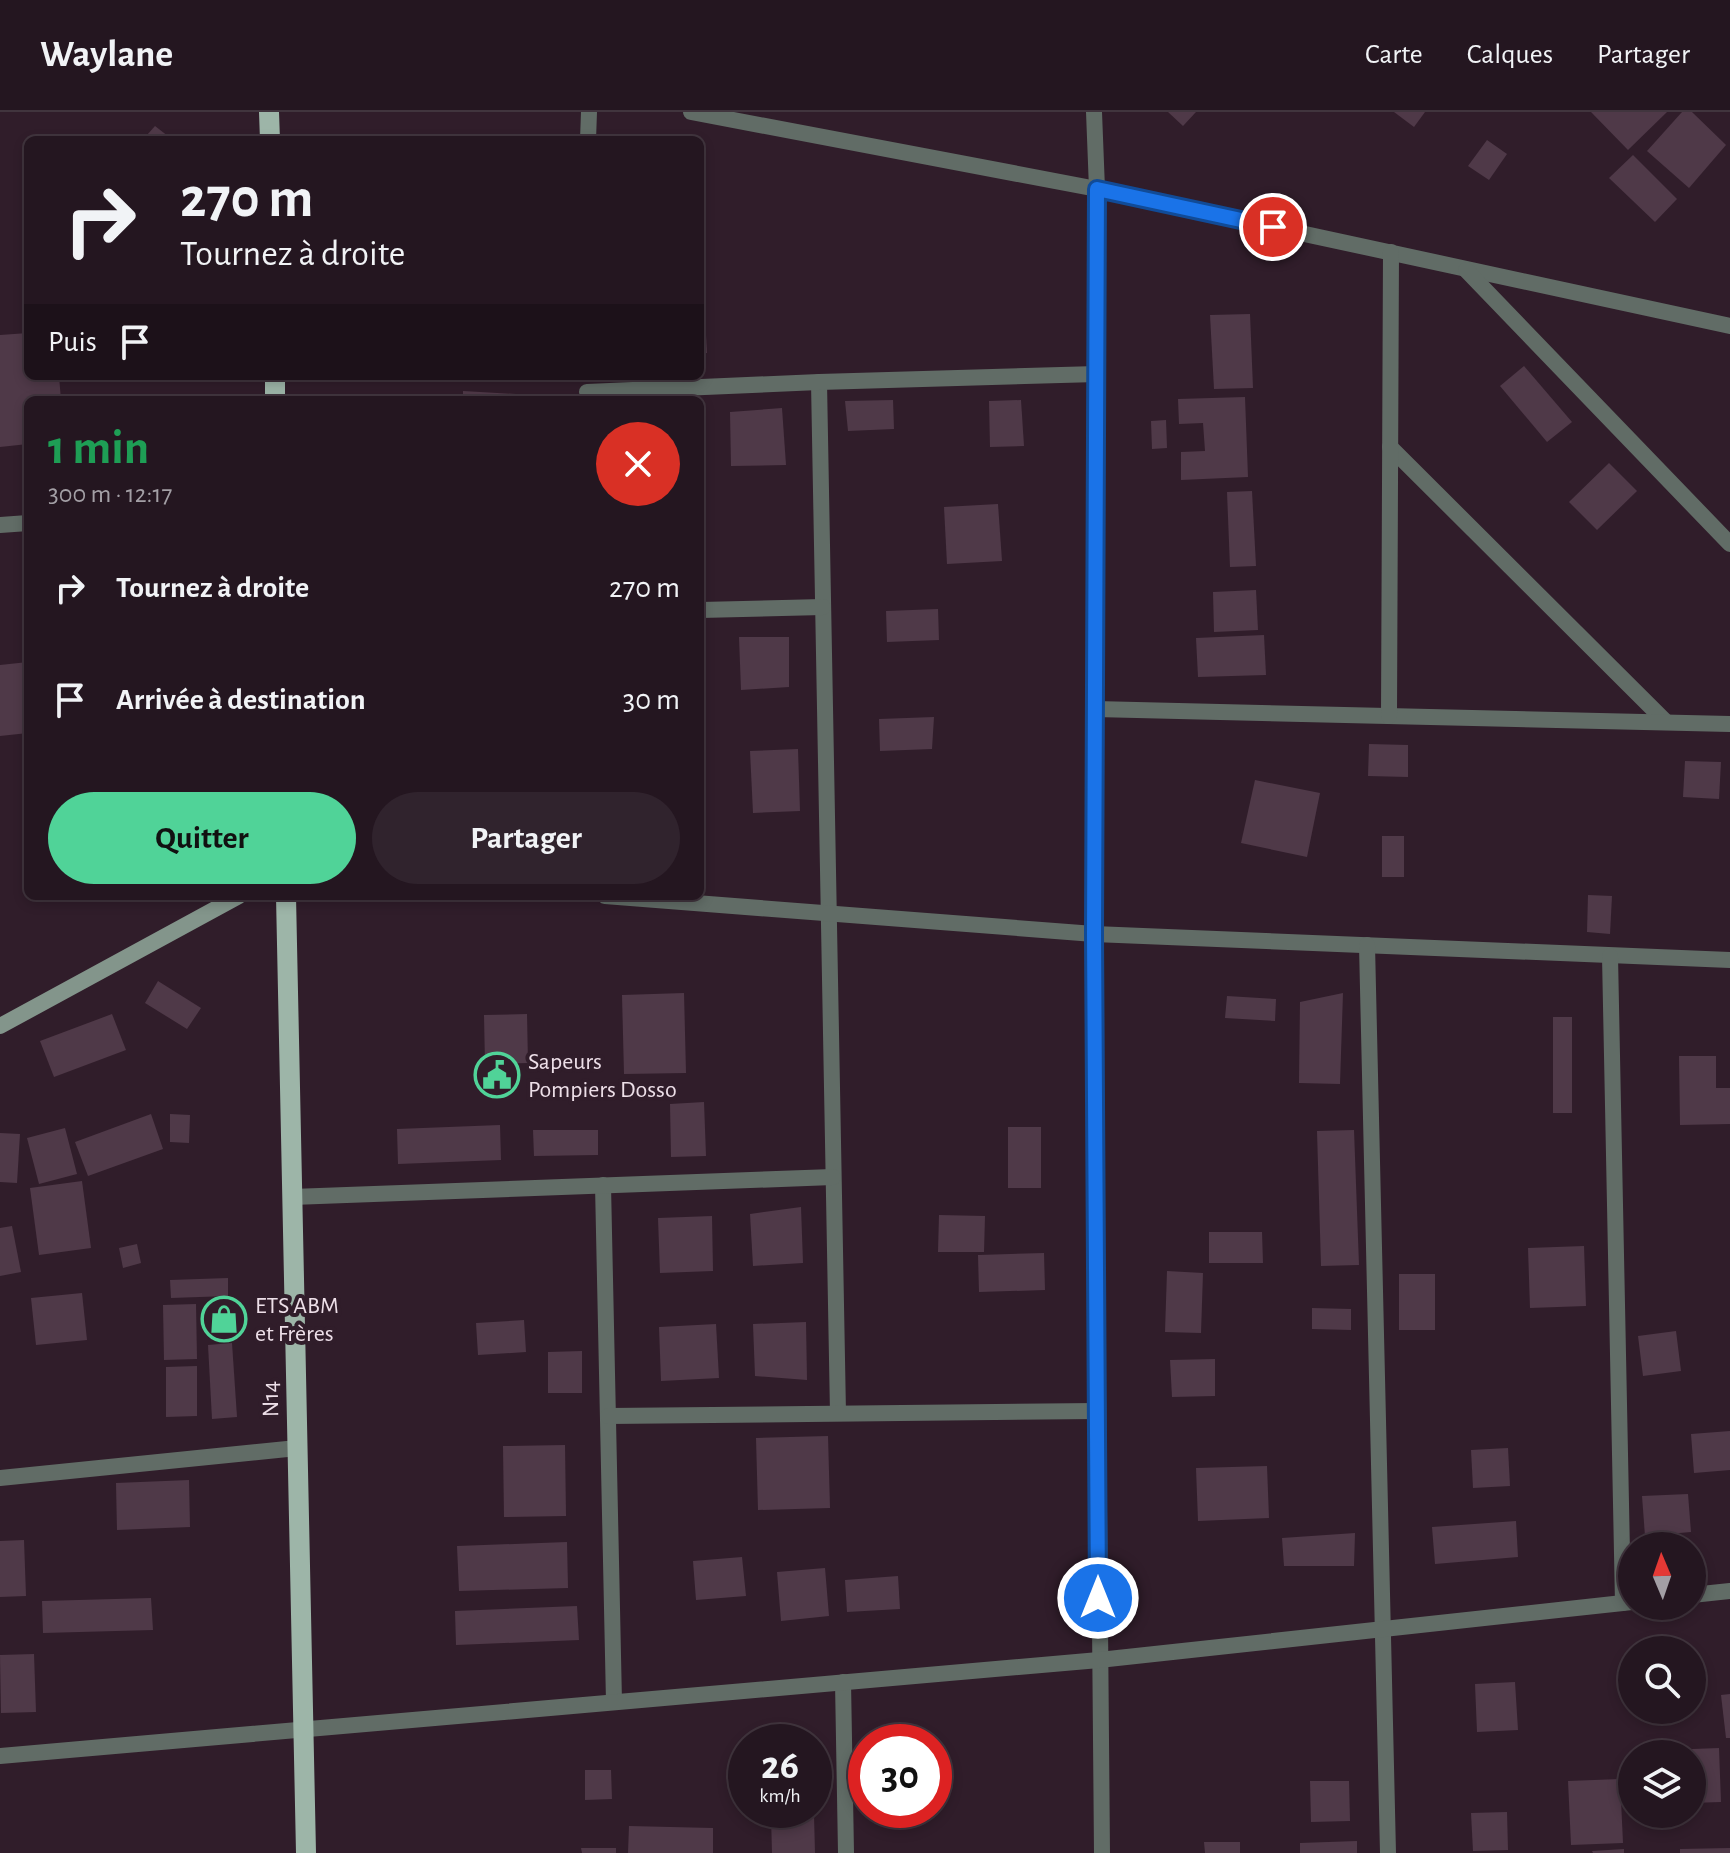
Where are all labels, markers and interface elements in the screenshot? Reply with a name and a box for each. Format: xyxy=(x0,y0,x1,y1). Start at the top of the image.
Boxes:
text: Waylane xyxy=(40,36,173,74)
text: Carte xyxy=(1365,41,1423,69)
text: Calques xyxy=(1467,41,1553,69)
text: Partager xyxy=(1597,41,1690,69)
icon: right xyxy=(48,168,152,272)
text: 270 m xyxy=(180,171,313,227)
pin xyxy=(1239,193,1307,261)
icon: arrive xyxy=(1251,205,1295,249)
text: Tournez à droite xyxy=(180,236,405,272)
icon: arrive xyxy=(113,320,157,364)
text: Puis xyxy=(48,327,97,357)
button: close xyxy=(596,422,680,506)
text: 1 min xyxy=(48,425,149,473)
text: 300 m · 12:17 xyxy=(48,481,172,507)
icon: right xyxy=(48,566,92,610)
text: Tournez à droite xyxy=(116,573,309,603)
text: 270 m xyxy=(609,573,680,603)
icon: arrive xyxy=(48,678,92,722)
text: Arrivée à destination xyxy=(116,685,366,715)
text: 30 m xyxy=(623,685,680,715)
button: Quitter xyxy=(48,792,356,884)
button: Partager xyxy=(372,792,680,884)
place label: Sapeurs Pompiers Dosso xyxy=(528,1050,677,1102)
public building icon: Sapeurs Pompiers Dosso xyxy=(473,1051,521,1099)
place label: ETS ABM et Frères xyxy=(255,1294,339,1346)
shop icon: ETS ABM et Frères xyxy=(200,1295,248,1343)
street label: N14 xyxy=(259,1381,283,1417)
north arrow xyxy=(1618,1532,1706,1620)
map controls xyxy=(1618,1532,1706,1828)
position arrow xyxy=(1056,1556,1140,1640)
button: search xyxy=(1618,1636,1706,1724)
speed limit sign: 30 xyxy=(848,1724,952,1828)
button: layers xyxy=(1618,1740,1706,1828)
text: 26 xyxy=(761,1746,799,1786)
text: km/h xyxy=(759,1786,801,1806)

